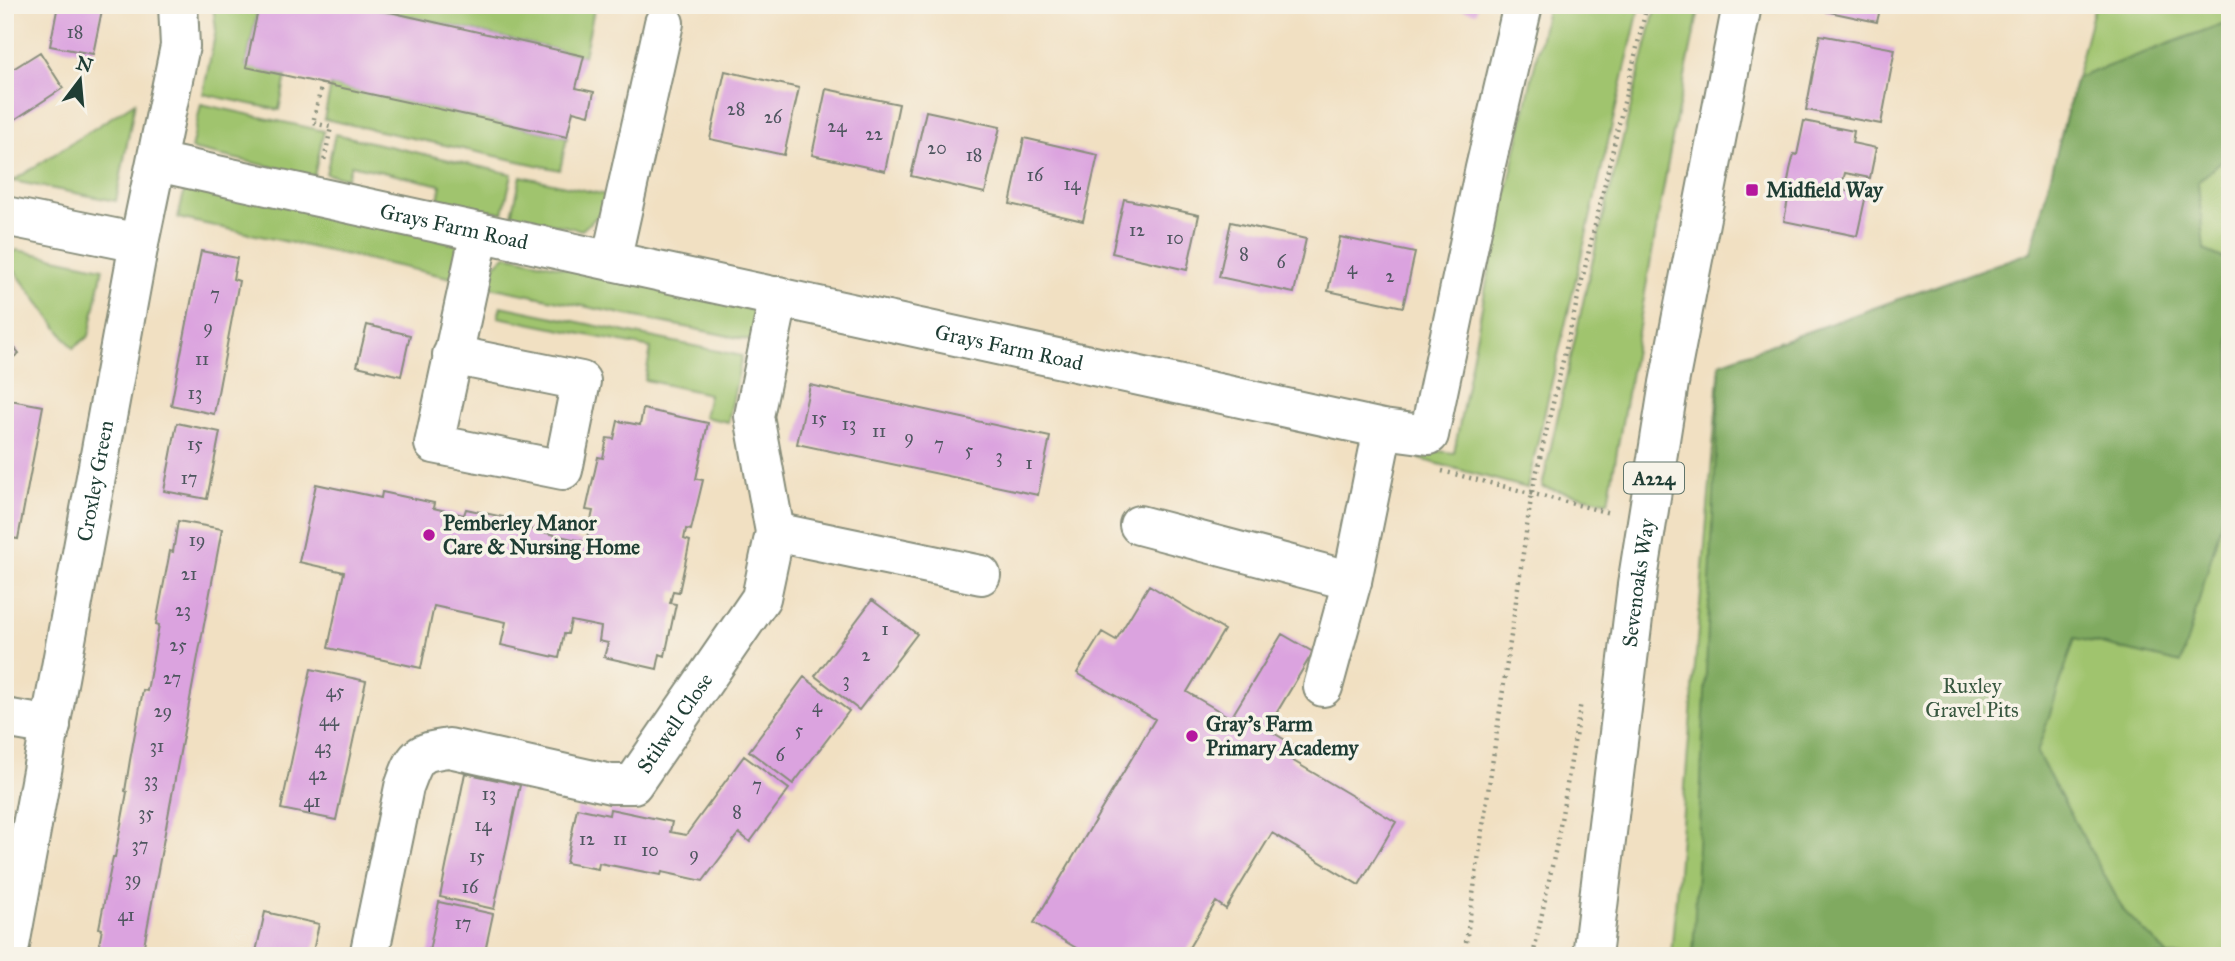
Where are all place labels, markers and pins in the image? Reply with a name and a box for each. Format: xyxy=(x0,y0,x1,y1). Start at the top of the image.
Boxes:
place label: Midfield Way xyxy=(1766,177,1884,203)
marker: Midfield Way xyxy=(1744,182,1760,198)
place label: Pemberley Manor Care & Nursing Home xyxy=(443,510,640,560)
marker: Pemberley Manor Care & Nursing Home xyxy=(421,527,437,543)
place label: Gray's Farm Primary Academy xyxy=(1206,711,1360,761)
marker: Gray's Farm Primary Academy xyxy=(1184,728,1200,744)

